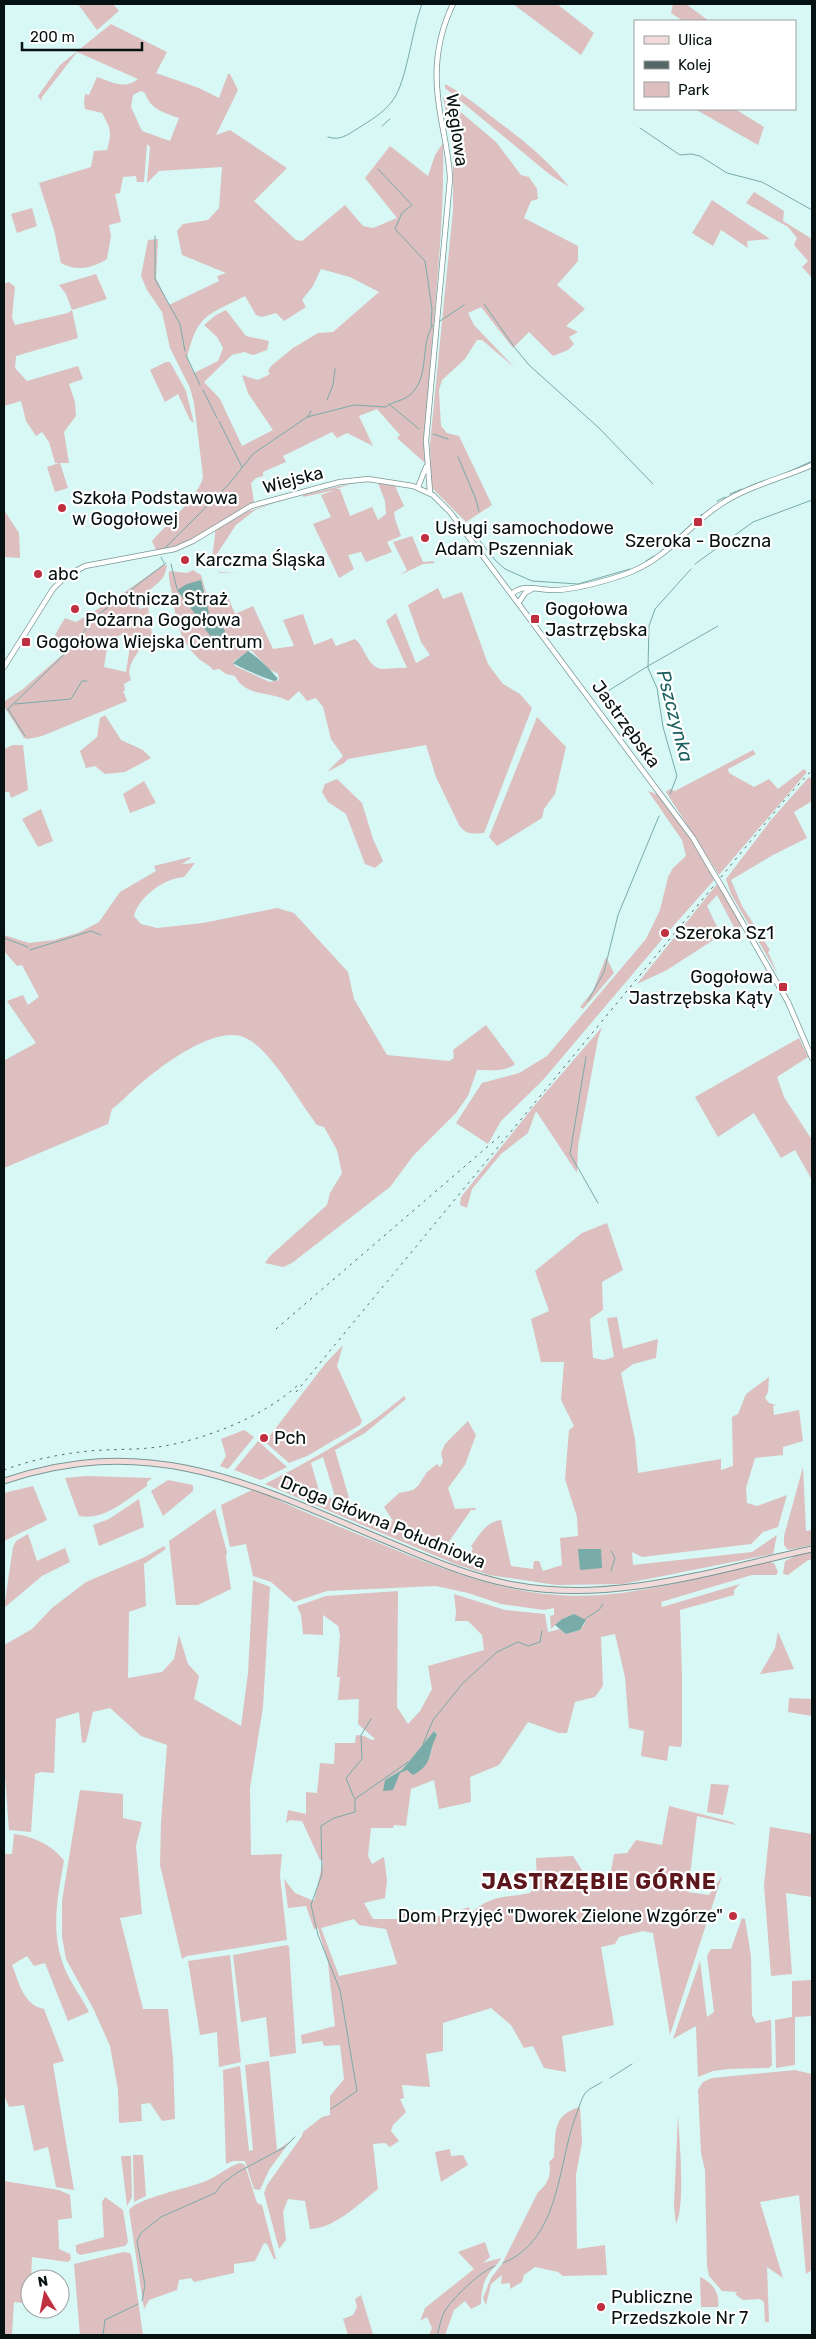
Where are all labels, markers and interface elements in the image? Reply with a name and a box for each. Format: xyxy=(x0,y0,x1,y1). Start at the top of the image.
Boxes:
scale bar xyxy=(22,20,142,52)
legend xyxy=(634,20,796,110)
text: 200 m xyxy=(30,28,75,46)
text: Ulica xyxy=(678,31,712,49)
text: Kolej xyxy=(678,56,711,74)
text: Park xyxy=(678,81,709,99)
street label: Węglowa xyxy=(441,92,473,168)
street label: Wiejska xyxy=(260,461,326,499)
place label: Szkoła Podstawowa w Gogołowej xyxy=(72,487,238,530)
marker: Szkoła Podstawowa w Gogołowej xyxy=(56,502,68,514)
marker: Szeroka - Boczna xyxy=(692,516,704,528)
place label: Usługi samochodowe Adam Pszenniak xyxy=(435,517,614,560)
place label: Szeroka - Boczna xyxy=(625,530,771,552)
marker: Usługi samochodowe Adam Pszenniak xyxy=(419,532,431,544)
place label: Karczma Śląska xyxy=(195,549,325,571)
marker: Karczma Śląska xyxy=(179,554,191,566)
place label: abc xyxy=(48,563,79,585)
marker: abc xyxy=(32,568,44,580)
place label: Ochotnicza Straż Pożarna Gogołowa xyxy=(85,588,241,631)
place label: Gogołowa Jastrzębska xyxy=(545,598,647,641)
marker: Ochotnicza Straż Pożarna Gogołowa xyxy=(69,603,81,615)
marker: Gogołowa Jastrzębska xyxy=(529,613,541,625)
place label: Gogołowa Wiejska Centrum xyxy=(36,631,263,653)
marker: Gogołowa Wiejska Centrum xyxy=(20,636,32,648)
water label: Pszczynka xyxy=(652,667,698,765)
street label: Jastrzębska xyxy=(587,676,665,772)
place label: Szeroka Sz1 xyxy=(675,922,774,944)
marker: Szeroka Sz1 xyxy=(659,927,671,939)
place label: Gogołowa Jastrzębska Kąty xyxy=(629,966,773,1009)
marker: Gogołowa Jastrzębska Kąty xyxy=(777,981,789,993)
place label: Pch xyxy=(274,1427,306,1449)
marker: Pch xyxy=(258,1432,270,1444)
street label: Droga Główna Południowa xyxy=(277,1471,489,1573)
district label: JASTRZĘBIE GÓRNE xyxy=(481,1868,717,1895)
place label: Dom Przyjęć "Dworek Zielone Wzgórze" xyxy=(398,1905,723,1927)
marker: Dom Przyjęć "Dworek Zielone Wzgórze" xyxy=(727,1910,739,1922)
north arrow xyxy=(20,2269,70,2319)
text: N xyxy=(36,2272,49,2291)
place label: Publiczne Przedszkole Nr 7 xyxy=(611,2286,748,2329)
marker: Publiczne Przedszkole Nr 7 xyxy=(595,2301,607,2313)

